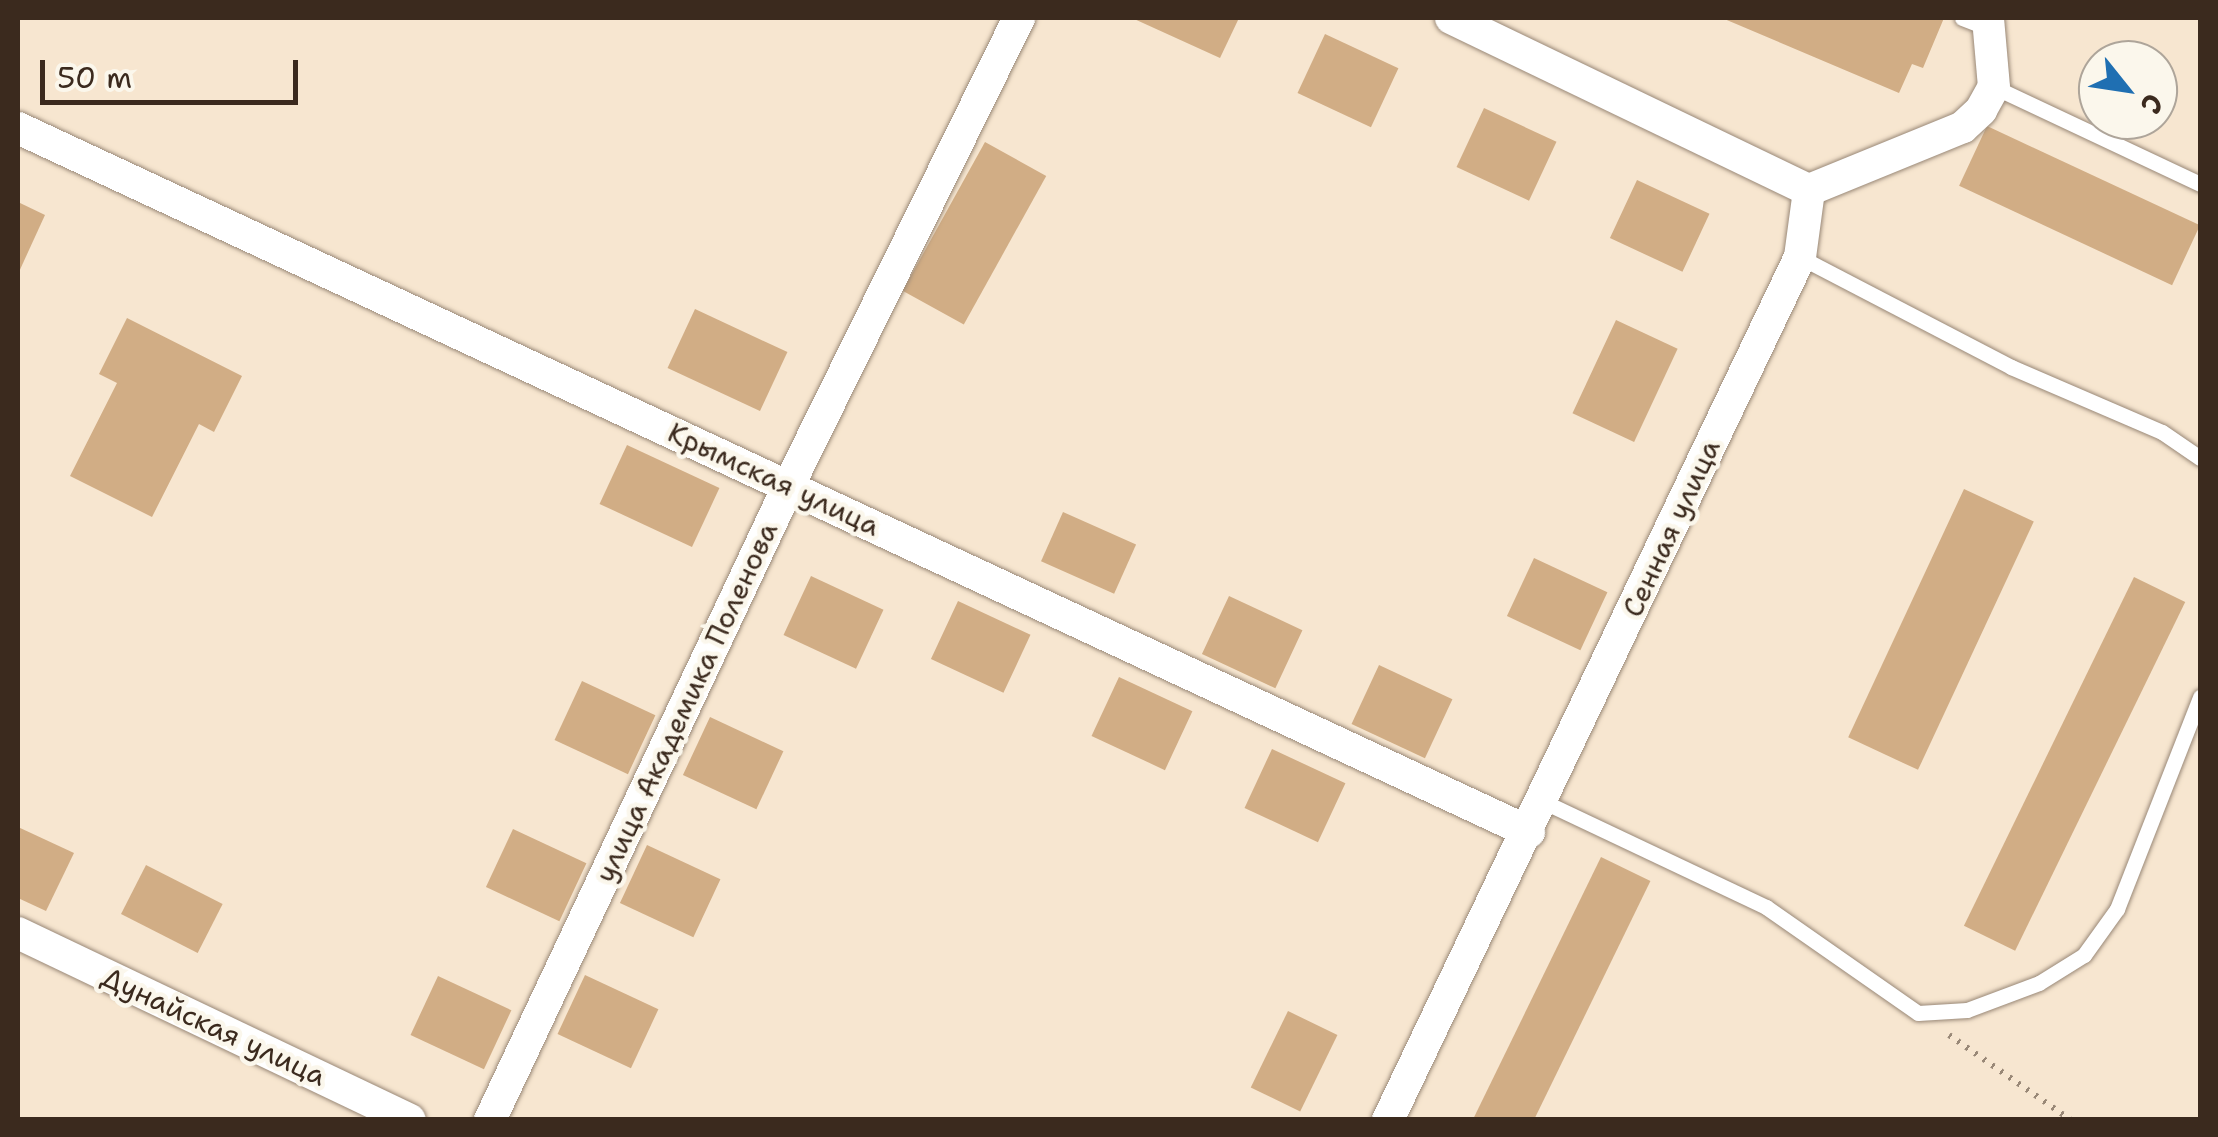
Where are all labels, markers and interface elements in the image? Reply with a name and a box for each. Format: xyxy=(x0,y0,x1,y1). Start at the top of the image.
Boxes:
scale bar xyxy=(45,40,302,102)
north arrow xyxy=(2078,40,2178,140)
text: 50 m xyxy=(57,57,132,98)
text: С xyxy=(2131,87,2173,121)
street label: Крымская улица xyxy=(663,415,885,543)
street label: Сенная улица xyxy=(1615,434,1727,622)
street label: улица Академика Поленова xyxy=(588,517,784,887)
street label: Дунайская улица xyxy=(97,959,331,1093)

